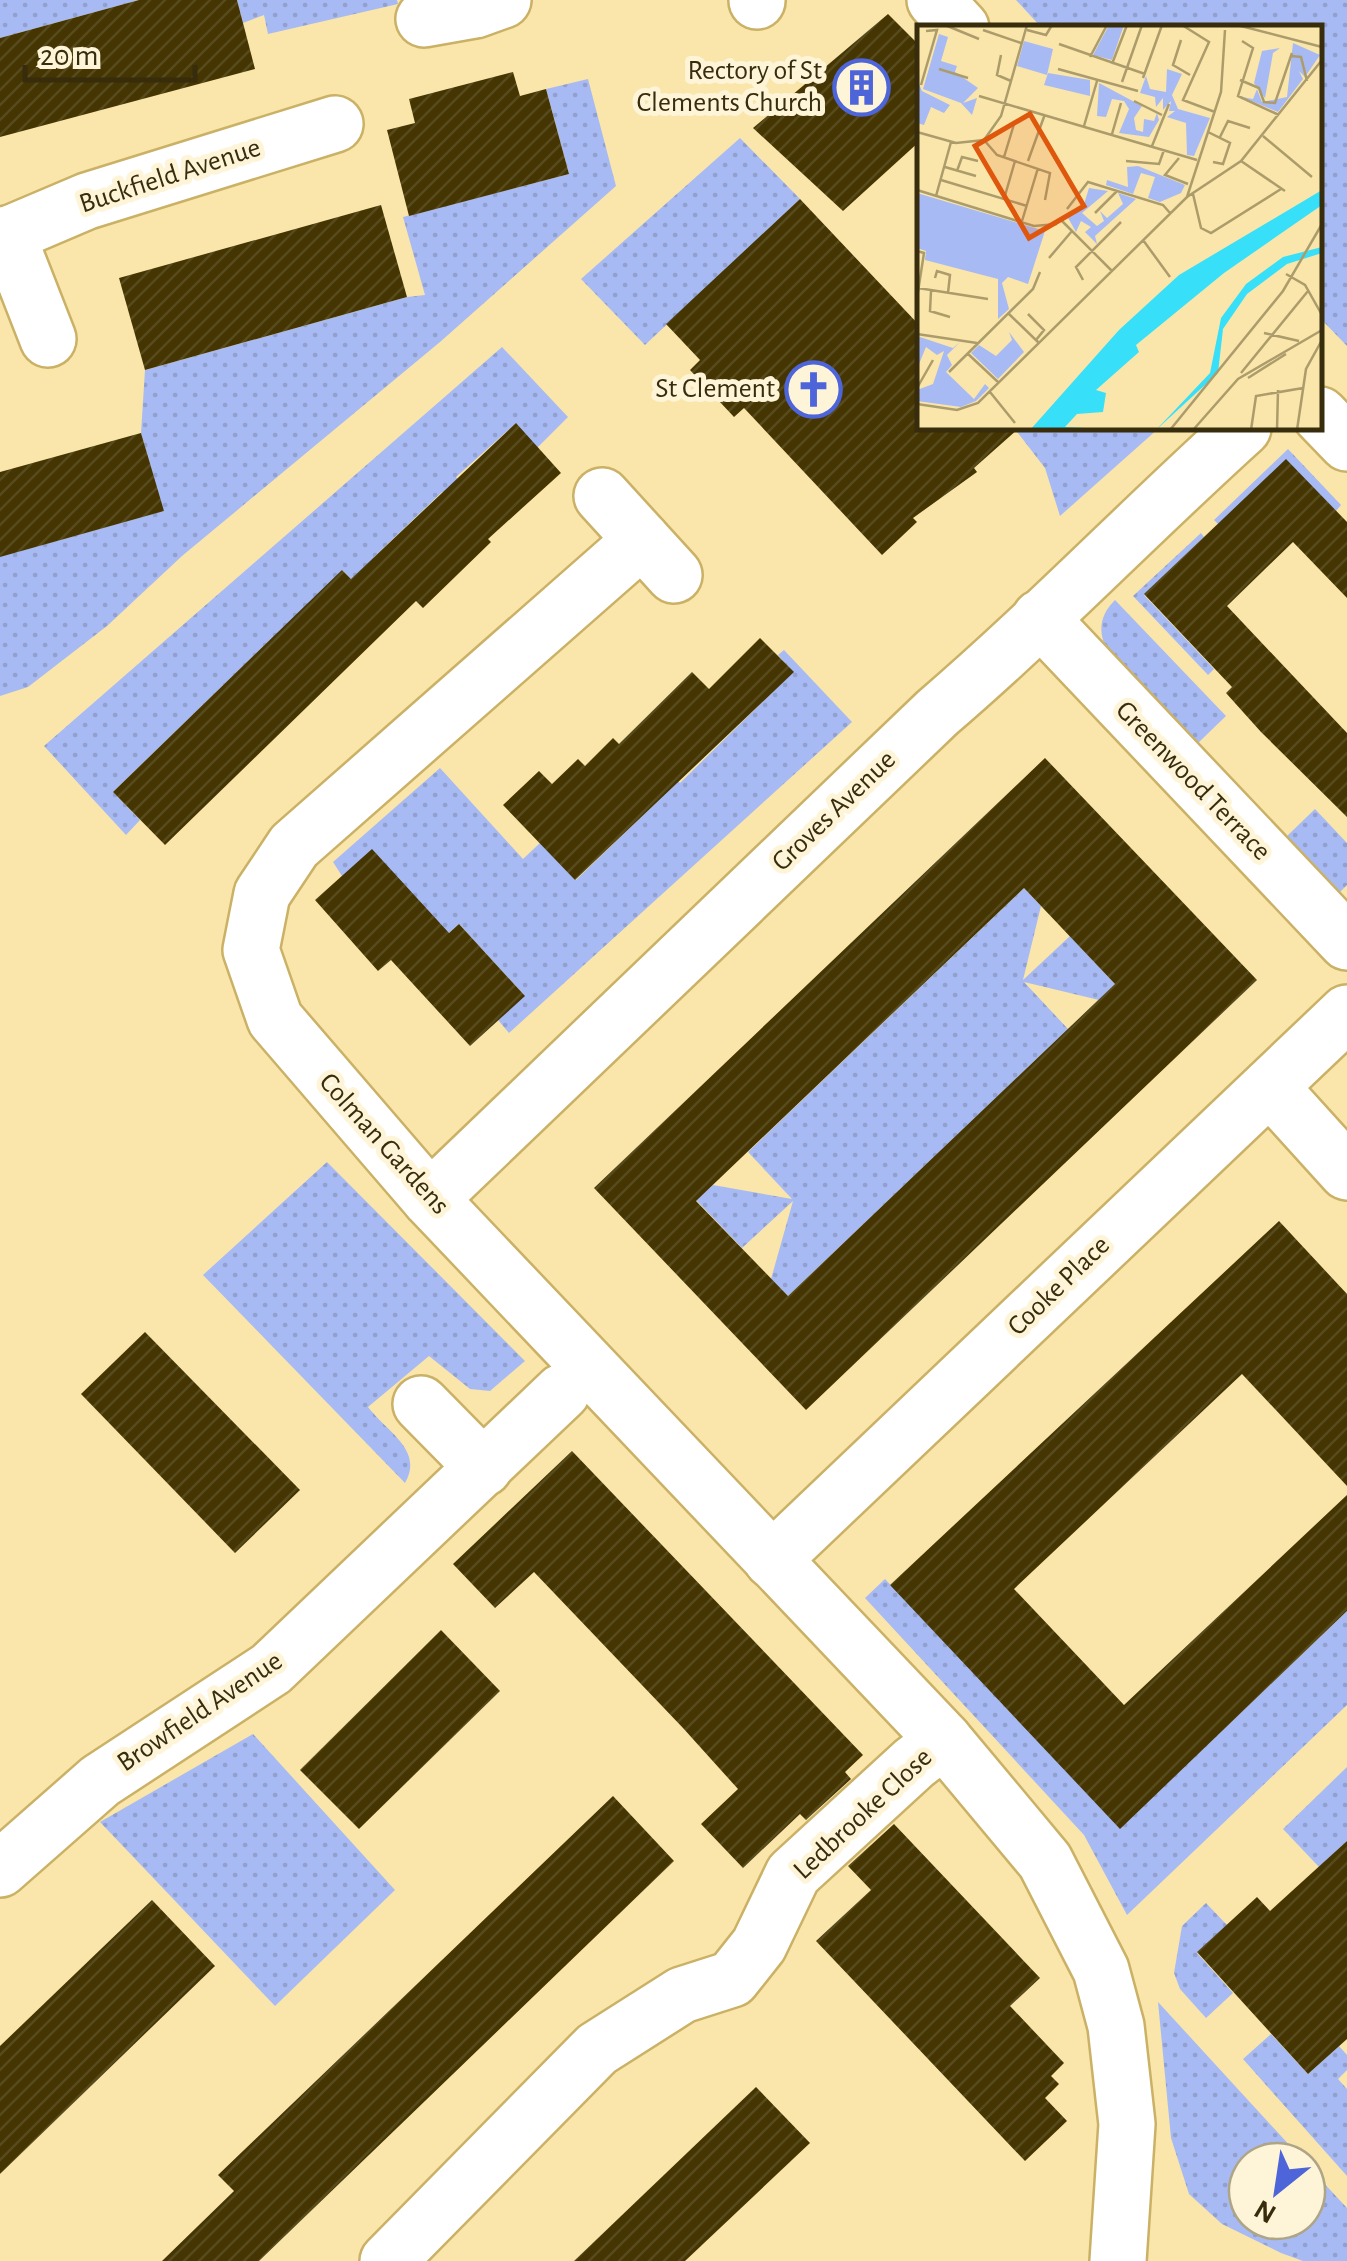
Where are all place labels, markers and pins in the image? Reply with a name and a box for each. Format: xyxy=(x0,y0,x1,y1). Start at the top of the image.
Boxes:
place label: Rectory of St Clements Church xyxy=(636,57,822,117)
building icon: Rectory of St Clements Church xyxy=(831,57,891,117)
church icon: St Clement xyxy=(784,359,844,419)
place label: St Clement xyxy=(655,375,775,403)

